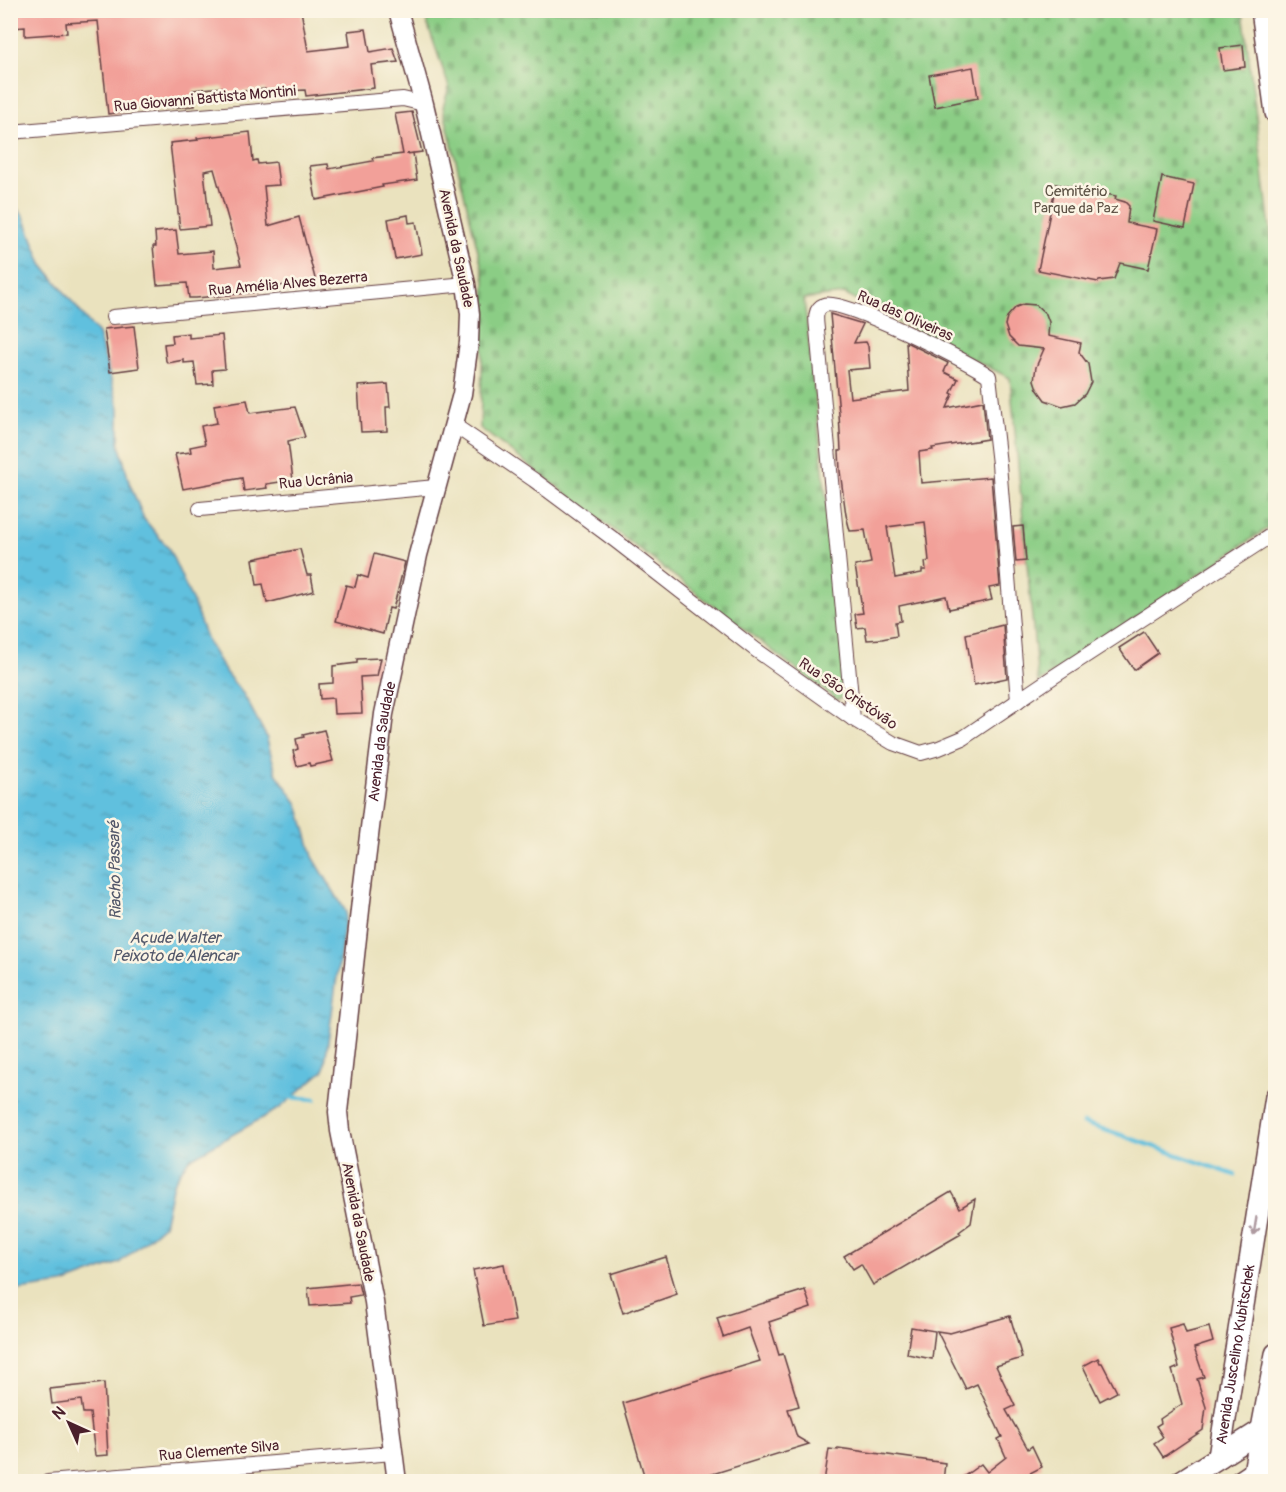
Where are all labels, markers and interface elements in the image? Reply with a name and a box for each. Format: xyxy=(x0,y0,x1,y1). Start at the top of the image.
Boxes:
street label: Rua Giovanni Battista Montini xyxy=(113,82,297,116)
park label: Cemitério Parque da Paz xyxy=(1033,182,1119,218)
street label: Avenida da Saudade xyxy=(434,187,478,310)
street label: Rua Amélia Alves Bezerra xyxy=(208,268,368,300)
street label: Rua das Oliveiras xyxy=(854,286,956,346)
street label: Rua Ucrânia xyxy=(278,468,354,494)
street label: Rua São Cristóvão xyxy=(795,654,901,734)
street label: Avenida da Saudade xyxy=(364,679,400,803)
water label: Riacho Passaré xyxy=(104,819,126,920)
water label: Açude Walter Peixoto de Alencar xyxy=(112,928,240,966)
street label: Avenida da Saudade xyxy=(337,1161,379,1284)
one-way arrow xyxy=(1250,1216,1261,1236)
street label: Avenida Juscelino Kubitschek xyxy=(1212,1262,1259,1446)
north arrow xyxy=(39,1393,99,1453)
text: N xyxy=(48,1402,70,1424)
street label: Rua Clemente Silva xyxy=(158,1436,280,1466)

